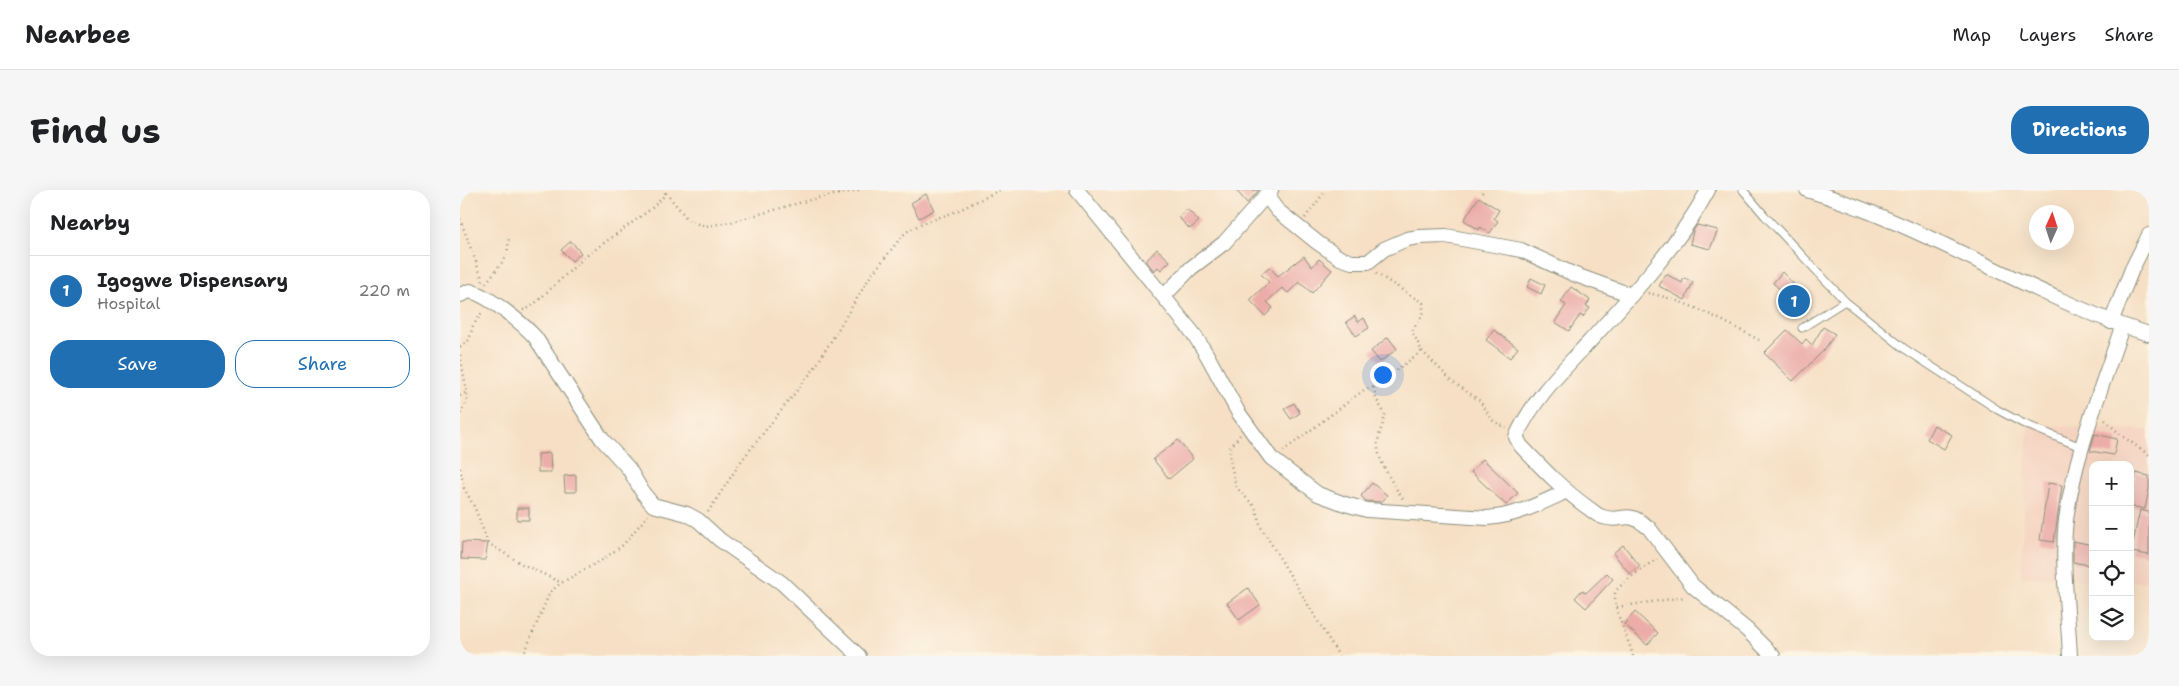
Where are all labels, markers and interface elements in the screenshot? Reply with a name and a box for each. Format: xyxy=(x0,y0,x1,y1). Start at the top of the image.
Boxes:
text: Nearbee xyxy=(25,19,131,51)
text: Map xyxy=(1953,23,1991,47)
text: Layers xyxy=(2019,23,2076,47)
text: Share xyxy=(2104,23,2154,47)
button: Directions xyxy=(2011,106,2149,154)
text: Find us xyxy=(30,107,161,154)
north arrow xyxy=(2029,205,2074,250)
text: Nearby xyxy=(50,209,130,237)
text: Igogwe Dispensary xyxy=(97,268,288,293)
text: 1 xyxy=(62,280,70,301)
text: 220 m xyxy=(358,280,410,301)
pin: 1 xyxy=(1778,282,1810,320)
text: Hospital xyxy=(97,293,160,314)
button: Save xyxy=(50,340,225,388)
button: Share xyxy=(235,340,410,388)
your location xyxy=(1370,362,1396,388)
map controls xyxy=(2089,461,2134,641)
button: + xyxy=(2089,461,2134,506)
button: − xyxy=(2089,506,2134,551)
button: locate xyxy=(2089,551,2134,596)
button: layers xyxy=(2089,596,2134,641)

